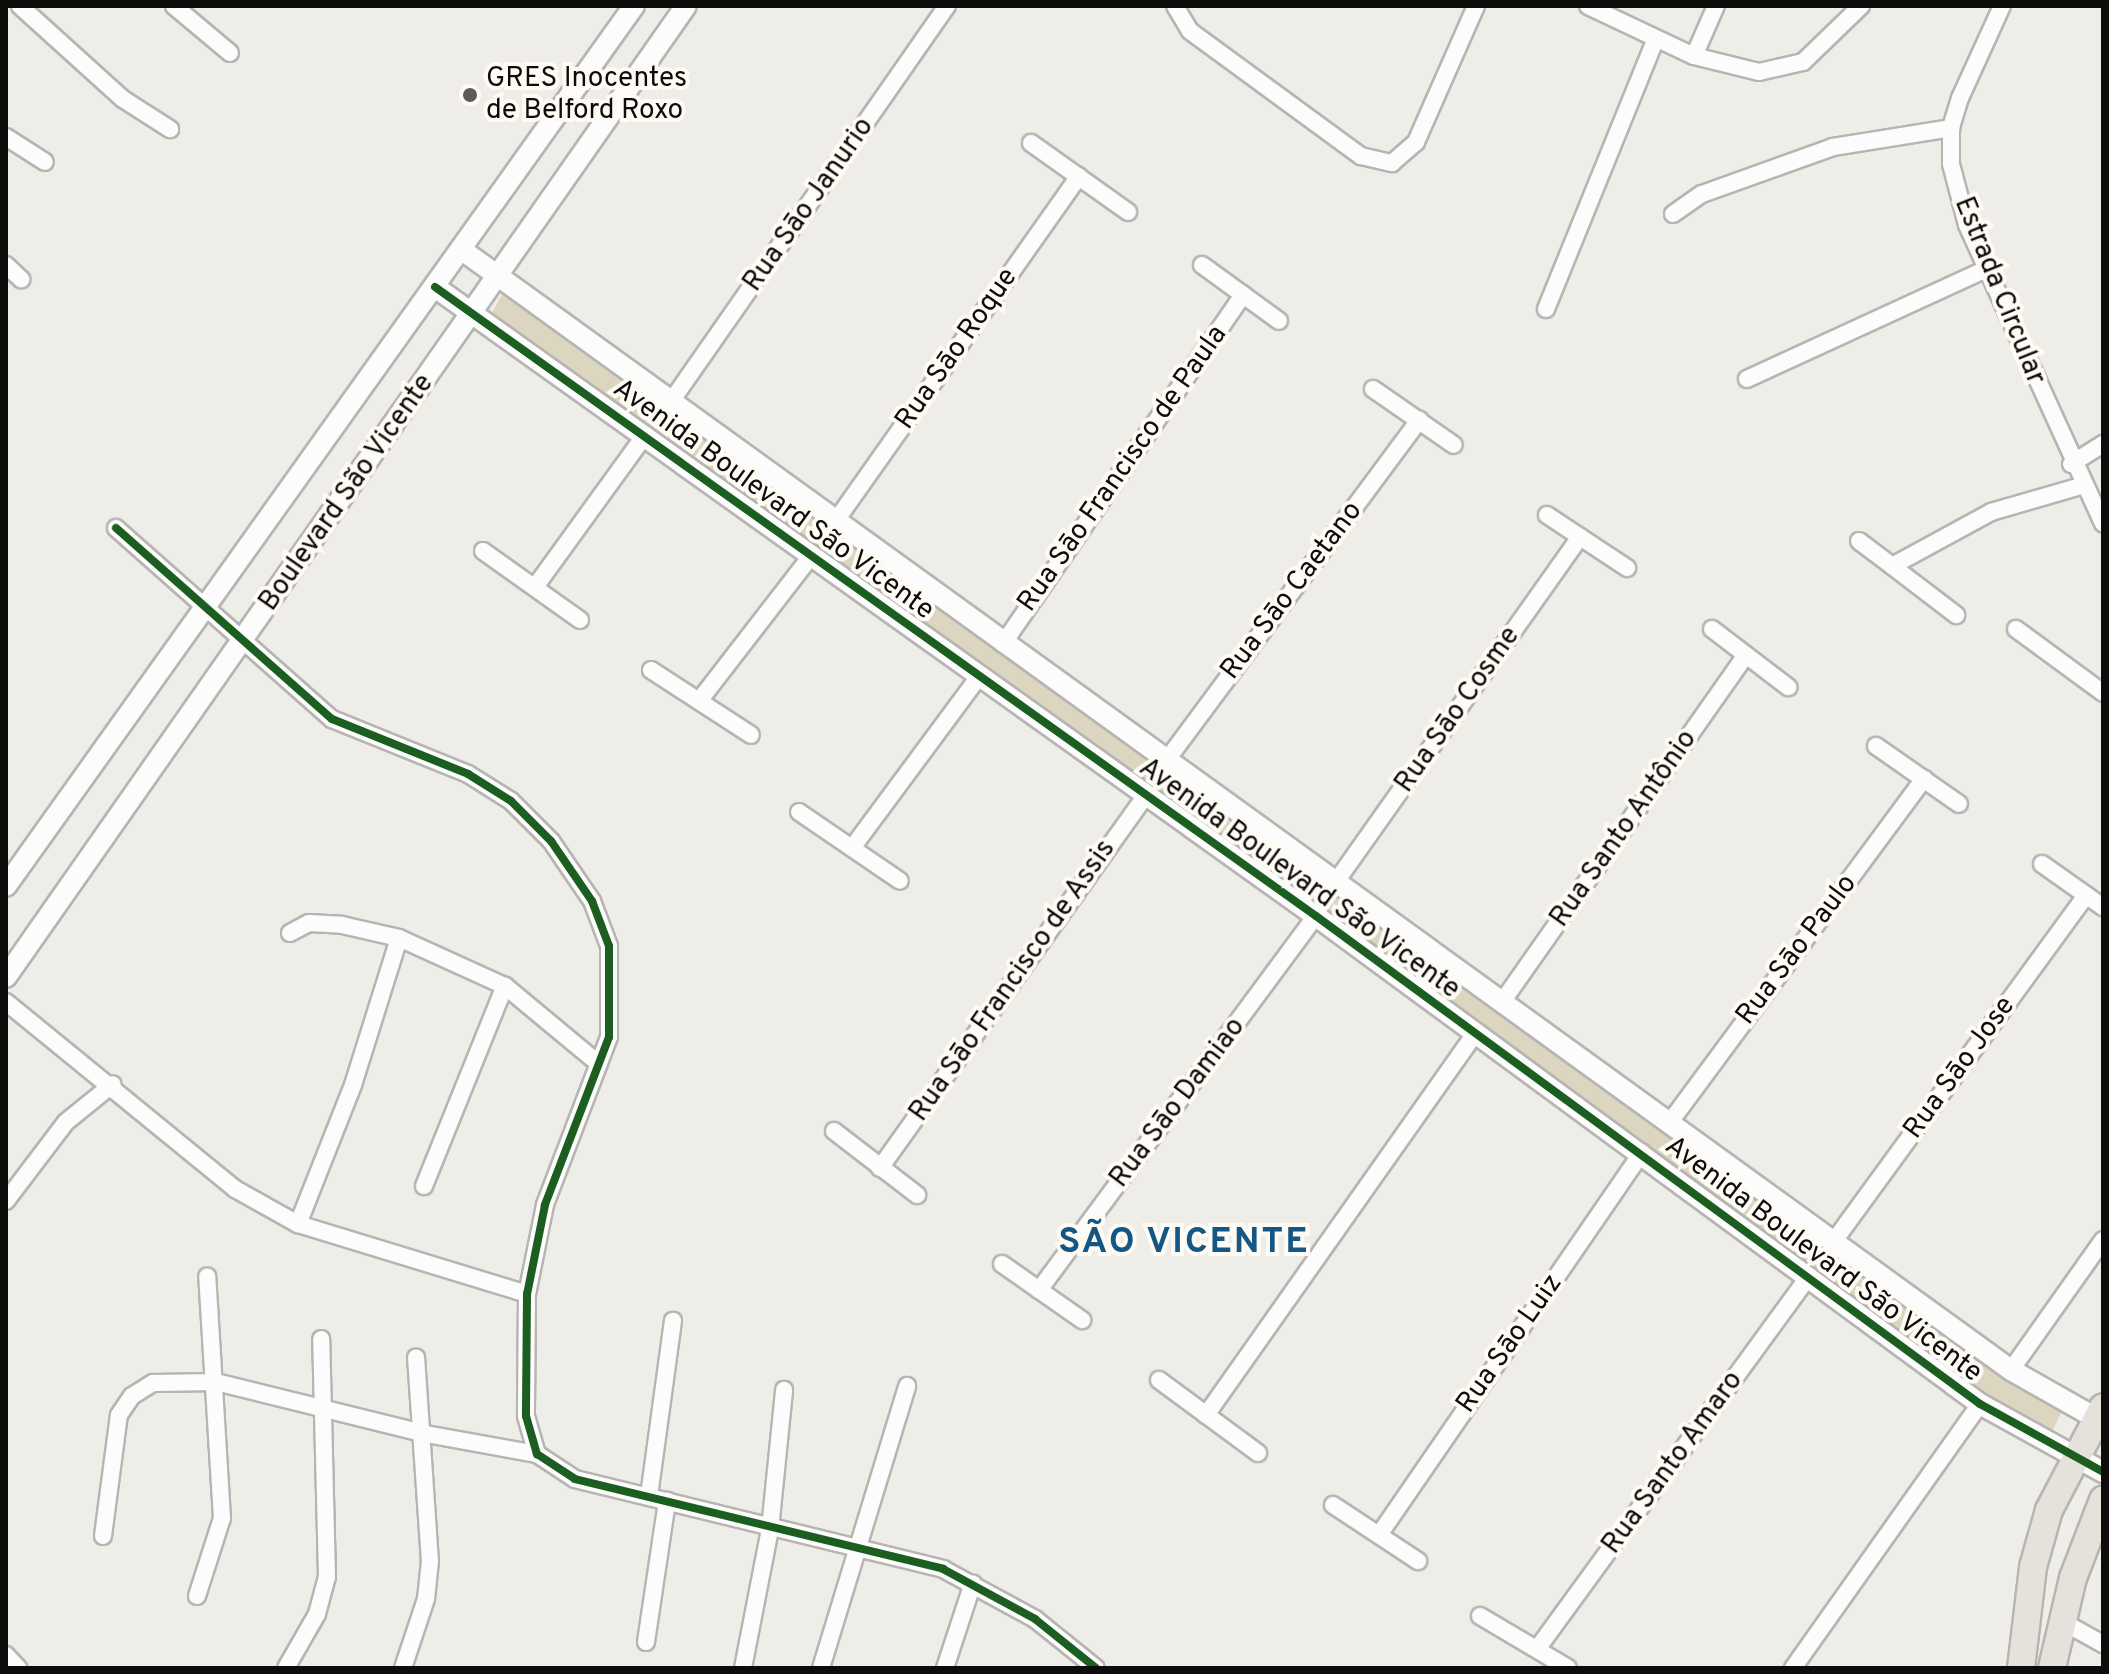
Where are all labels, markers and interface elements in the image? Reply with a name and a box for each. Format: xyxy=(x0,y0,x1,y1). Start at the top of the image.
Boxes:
place label: GRES Inocentes de Belford Roxo xyxy=(486,62,687,128)
marker: GRES Inocentes de Belford Roxo xyxy=(461,86,479,104)
street label: Rua Sāo Janurio xyxy=(737,111,881,299)
street label: Estrada Circular xyxy=(1946,192,2052,390)
street label: Rua Sāo Roque xyxy=(889,262,1025,436)
street label: Rua Sāo Francisco de Paula xyxy=(1011,319,1235,619)
street label: Boulevard São Vicente xyxy=(252,368,442,618)
street label: Avenida Boulevard São Vicente xyxy=(606,372,940,628)
street label: Rua Sāo Caetano xyxy=(1214,495,1370,687)
street label: Rua Sāo Cosme xyxy=(1388,620,1528,800)
street label: Rua Santo Antônio xyxy=(1543,723,1705,935)
street label: Avenida Boulevard São Vicente xyxy=(1132,751,1466,1007)
street label: Rua Sāo Francisco de Assis xyxy=(902,833,1124,1129)
street label: Rua Sāo Paulo xyxy=(1730,868,1864,1032)
street label: Rua Sāo Jose xyxy=(1897,990,2023,1146)
street label: Rua Sāo Damiao xyxy=(1103,1011,1253,1195)
street label: Avenida Boulevard São Vicente xyxy=(1657,1129,1989,1391)
district label: SÃO VICENTE xyxy=(1058,1222,1310,1266)
street label: Rua Sāo Luiz xyxy=(1450,1268,1570,1420)
street label: Rua Santo Amaro xyxy=(1595,1365,1751,1561)

